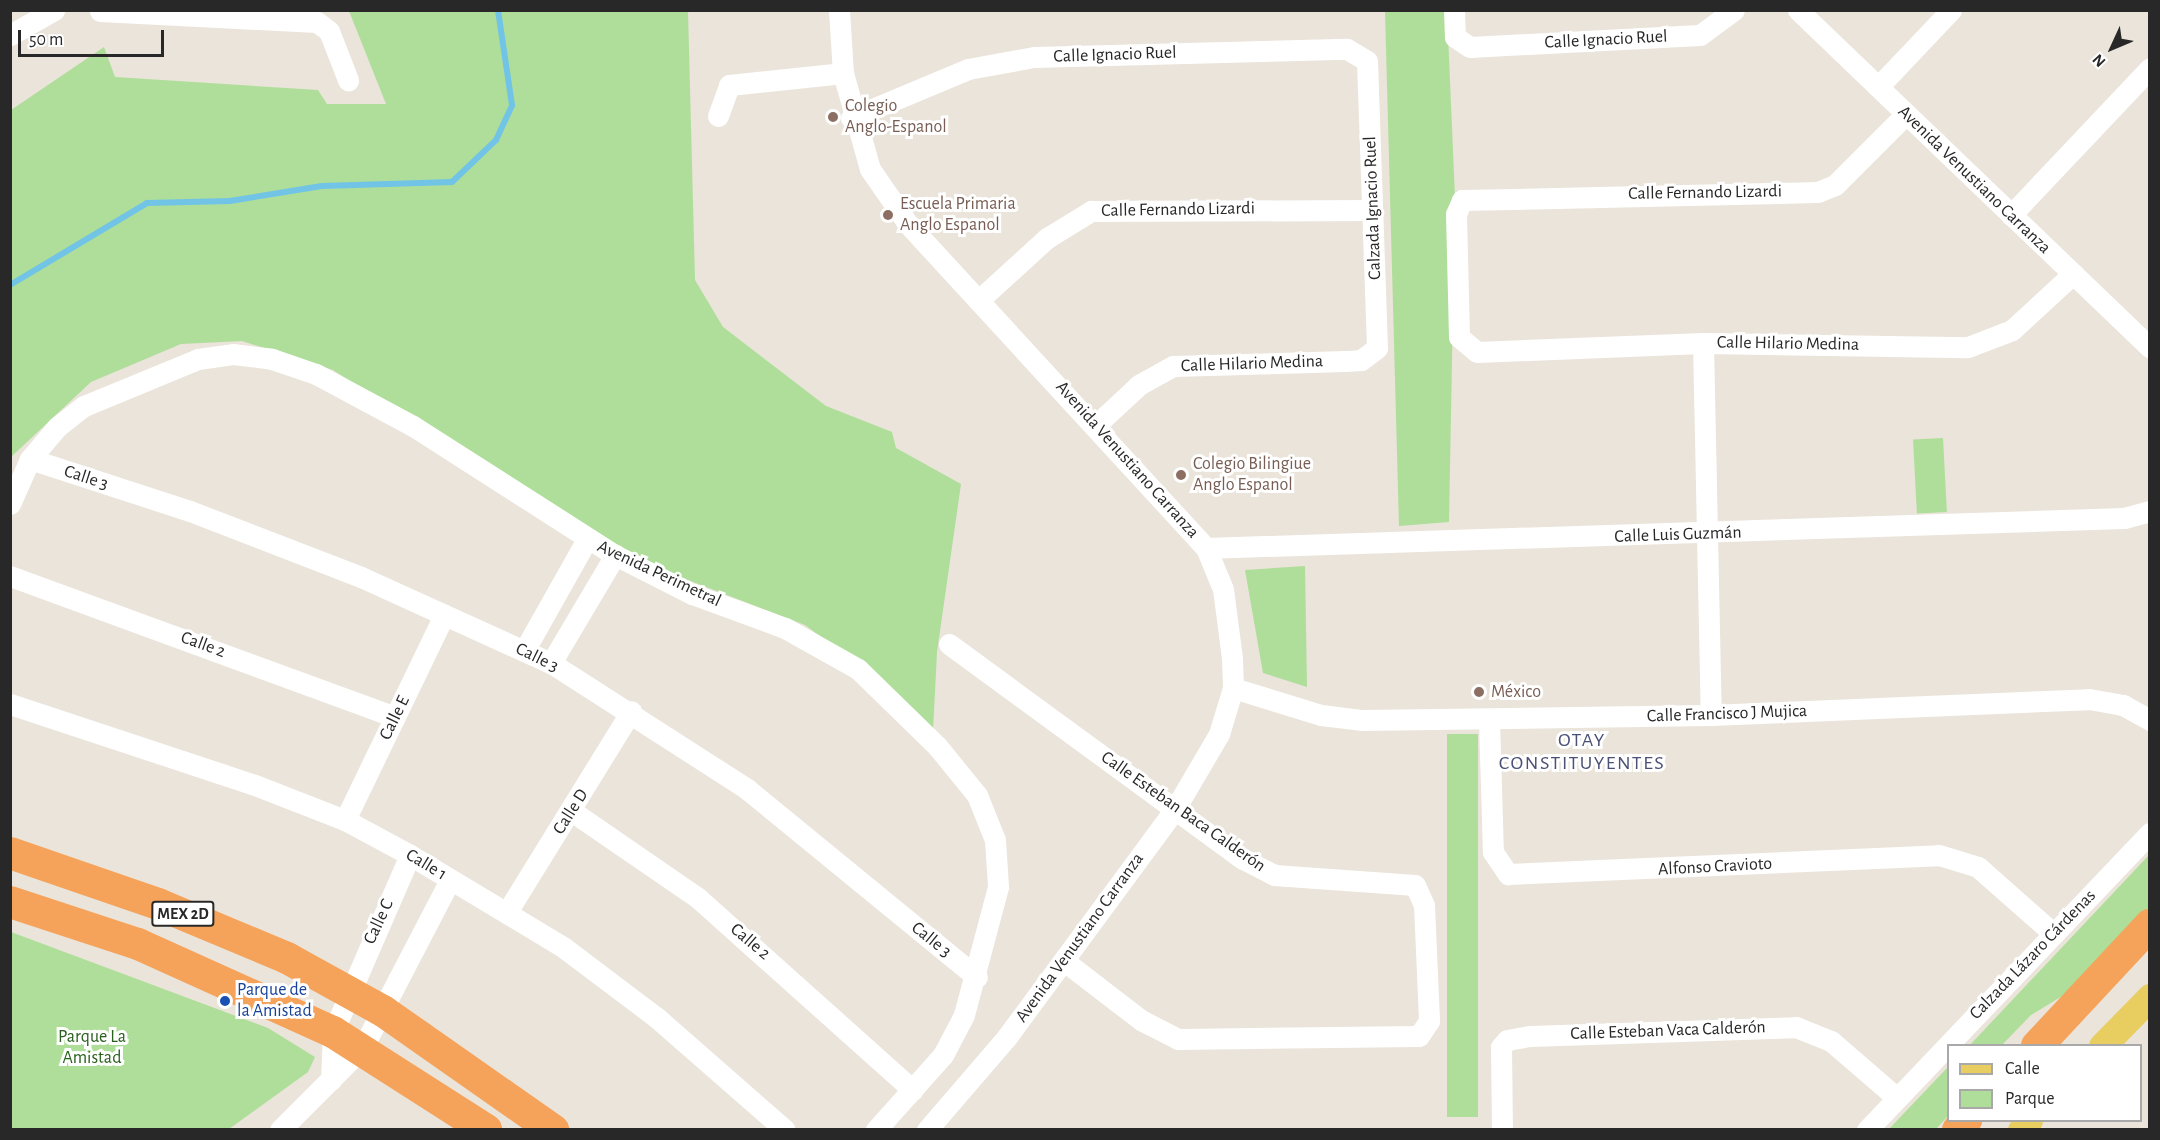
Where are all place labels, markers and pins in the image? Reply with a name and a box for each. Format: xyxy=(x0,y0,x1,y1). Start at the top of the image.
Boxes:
place label: Colegio Anglo-Espanol xyxy=(845,96,947,138)
marker: Colegio Anglo-Espanol xyxy=(826,110,840,124)
place label: Escuela Primaria Anglo Espanol xyxy=(900,194,1016,236)
marker: Escuela Primaria Anglo Espanol xyxy=(881,208,895,222)
place label: Colegio Bilingiue Anglo Espanol xyxy=(1193,454,1311,496)
marker: Colegio Bilingiue Anglo Espanol xyxy=(1174,468,1188,482)
place label: México xyxy=(1491,681,1541,703)
marker: México xyxy=(1472,685,1486,699)
place label: Parque de la Amistad xyxy=(237,980,312,1022)
marker: Parque de la Amistad xyxy=(218,994,232,1008)

